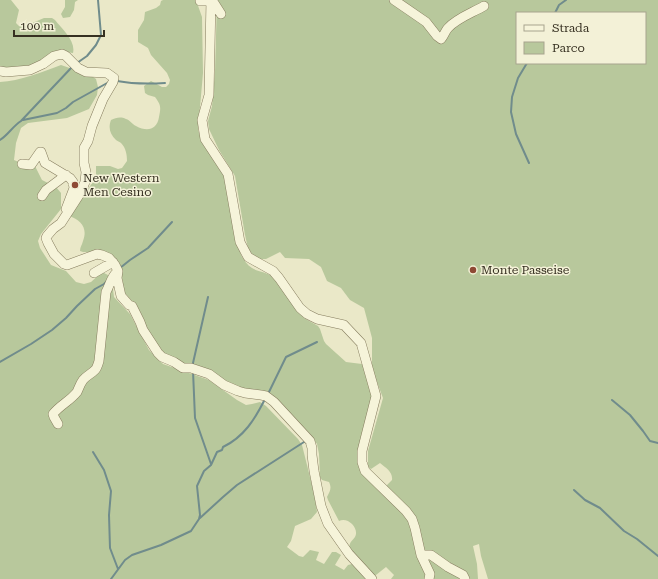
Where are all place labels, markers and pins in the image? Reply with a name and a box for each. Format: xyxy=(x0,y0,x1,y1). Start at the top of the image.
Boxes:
place label: New Western Men Cesino xyxy=(83,171,160,199)
marker: New Western Men Cesino xyxy=(70,180,80,190)
place label: Monte Passeise xyxy=(481,263,570,277)
marker: Monte Passeise xyxy=(468,265,478,275)

